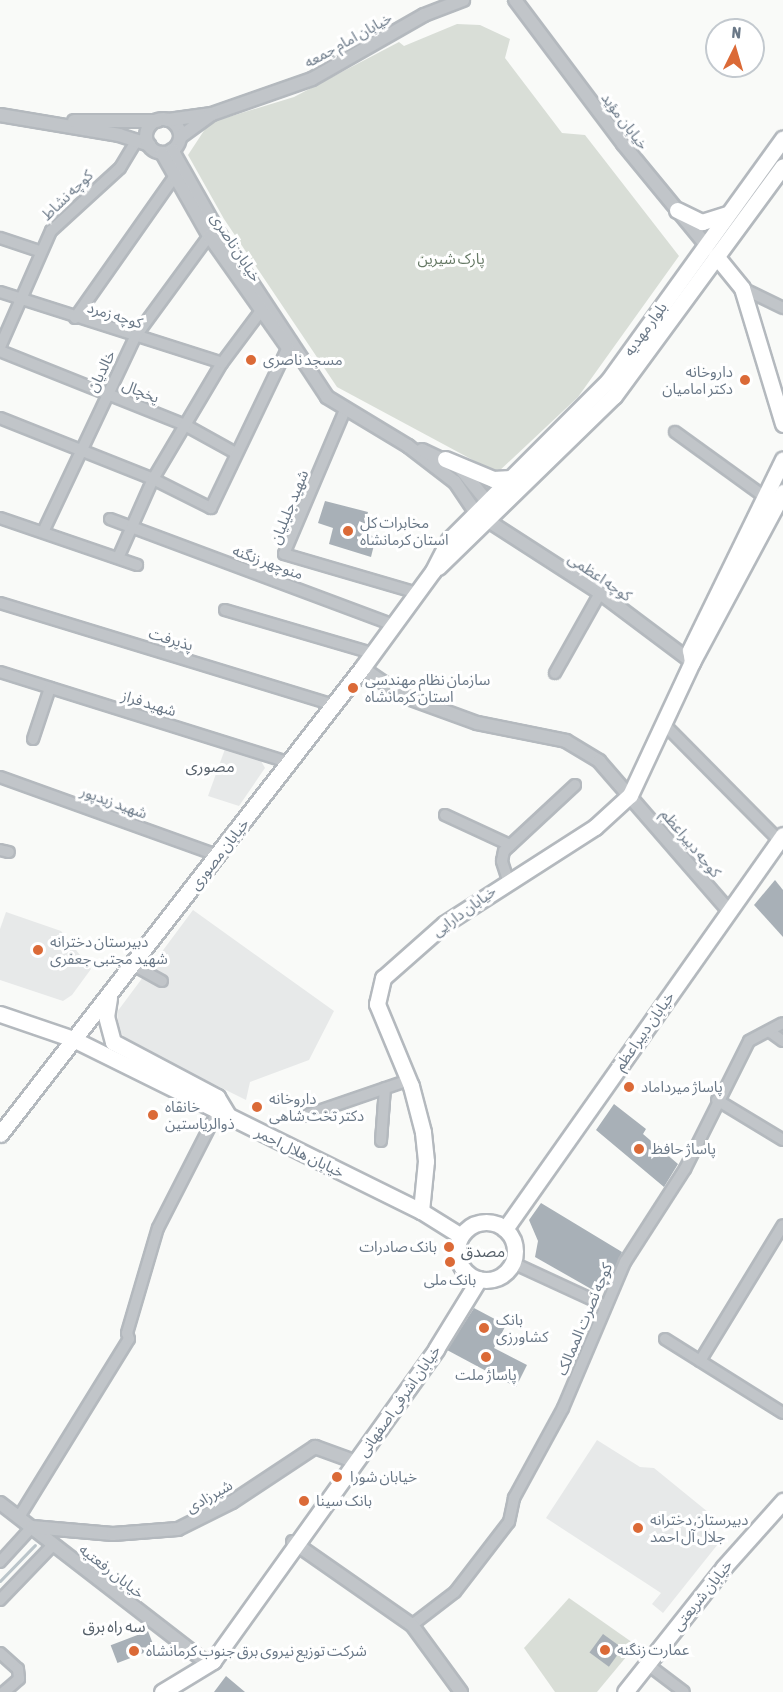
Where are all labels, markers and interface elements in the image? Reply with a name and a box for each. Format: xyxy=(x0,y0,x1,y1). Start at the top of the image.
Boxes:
street label: خیابان امام جمعه xyxy=(301,9,395,71)
north arrow xyxy=(705,18,765,78)
text: N xyxy=(731,23,742,41)
street label: خیابان مؤید xyxy=(598,89,652,153)
street label: کوچه نشاط xyxy=(38,166,96,224)
street label: خیابان ناصری xyxy=(207,209,265,285)
park label: پارک شیرین xyxy=(417,250,485,268)
street label: کوچه زمرد xyxy=(85,298,145,332)
street label: بلوار مهدیه xyxy=(620,299,670,359)
street label: خالدیان xyxy=(83,347,119,395)
place label: مسجد ناصری xyxy=(263,351,342,369)
marker: مسجد ناصری xyxy=(244,353,258,367)
place label: داروخانه دکتر امامیان xyxy=(662,362,733,397)
marker: داروخانه دکتر امامیان xyxy=(738,373,752,387)
street label: یخچال xyxy=(120,375,162,407)
street label: شهید جلیلیان xyxy=(266,467,312,547)
place label: مخابرات کل استان کرمانشاه xyxy=(360,513,449,548)
marker: مخابرات کل استان کرمانشاه xyxy=(341,524,355,538)
street label: منوچهر زنگنه xyxy=(230,541,306,583)
street label: کوچه اعظمی xyxy=(565,549,635,605)
street label: پذیرفت xyxy=(147,624,195,654)
place label: سازمان نظام مهندسی استان کرمانشاه xyxy=(365,670,490,705)
marker: سازمان نظام مهندسی استان کرمانشاه xyxy=(346,681,360,695)
street label: شهید فراز xyxy=(119,686,179,720)
district label: مصوری xyxy=(185,756,235,776)
street label: شهید زیدپور xyxy=(78,782,150,822)
street label: کوچه دبیراعظم xyxy=(657,805,725,881)
street label: خیابان مصوری xyxy=(186,815,252,893)
street label: خیابان دارایی xyxy=(429,882,499,940)
place label: دبیرستان دخترانه شهید مجتبی جعفری xyxy=(50,932,168,967)
marker: دبیرستان دخترانه شهید مجتبی جعفری xyxy=(31,943,45,957)
street label: خیابان دبیراعظم xyxy=(610,988,678,1074)
place label: پاساژ میرداماد xyxy=(641,1078,723,1096)
marker: پاساژ میرداماد xyxy=(622,1080,636,1094)
place label: داروخانه دکتر تخت شاهی xyxy=(269,1089,364,1124)
place label: خانقاه ذوالریاستین xyxy=(165,1097,235,1132)
marker: داروخانه دکتر تخت شاهی xyxy=(250,1100,264,1114)
marker: خانقاه ذوالریاستین xyxy=(146,1108,160,1122)
street label: خیابان هلال احمر xyxy=(253,1123,347,1181)
place label: پاساژ حافظ xyxy=(651,1140,716,1158)
marker: پاساژ حافظ xyxy=(632,1142,646,1156)
place label: بانک صادرات xyxy=(359,1238,437,1256)
marker: بانک صادرات xyxy=(442,1240,456,1254)
district label: مصدق xyxy=(461,1241,505,1261)
marker: بانک ملی xyxy=(443,1255,457,1269)
street label: کوچه نصرت الممالک xyxy=(552,1260,616,1378)
place label: بانک ملی xyxy=(424,1271,476,1289)
place label: بانک کشاورزی xyxy=(496,1310,548,1345)
marker: بانک کشاورزی xyxy=(477,1321,491,1335)
street label: خیابان اشرفی اصفهانی xyxy=(354,1342,444,1460)
marker: پاساژ ملت xyxy=(479,1350,493,1364)
place label: پاساژ ملت xyxy=(455,1366,517,1384)
marker: خیابان شورا xyxy=(328,1468,346,1486)
place label: خیابان شورا xyxy=(350,1468,417,1486)
street label: شیرزادی xyxy=(183,1476,235,1516)
place label: بانک سینا xyxy=(316,1492,372,1510)
marker: بانک سینا xyxy=(297,1494,311,1508)
place label: دبیرستان دخترانه جلال آل احمد xyxy=(650,1510,748,1545)
marker: دبیرستان دخترانه جلال آل احمد xyxy=(631,1521,645,1535)
street label: خیابان رفعتیه xyxy=(76,1540,148,1602)
street label: خیابان شریعتی xyxy=(668,1556,736,1634)
district label: سه راه برق xyxy=(82,1616,146,1636)
place label: عمارت زنگنه xyxy=(617,1641,689,1659)
place label: شرکت توزیع نیروی برق جنوب کرمانشاه xyxy=(146,1642,367,1660)
marker: عمارت زنگنه xyxy=(598,1643,612,1657)
marker: شرکت توزیع نیروی برق جنوب کرمانشاه xyxy=(127,1644,141,1658)

